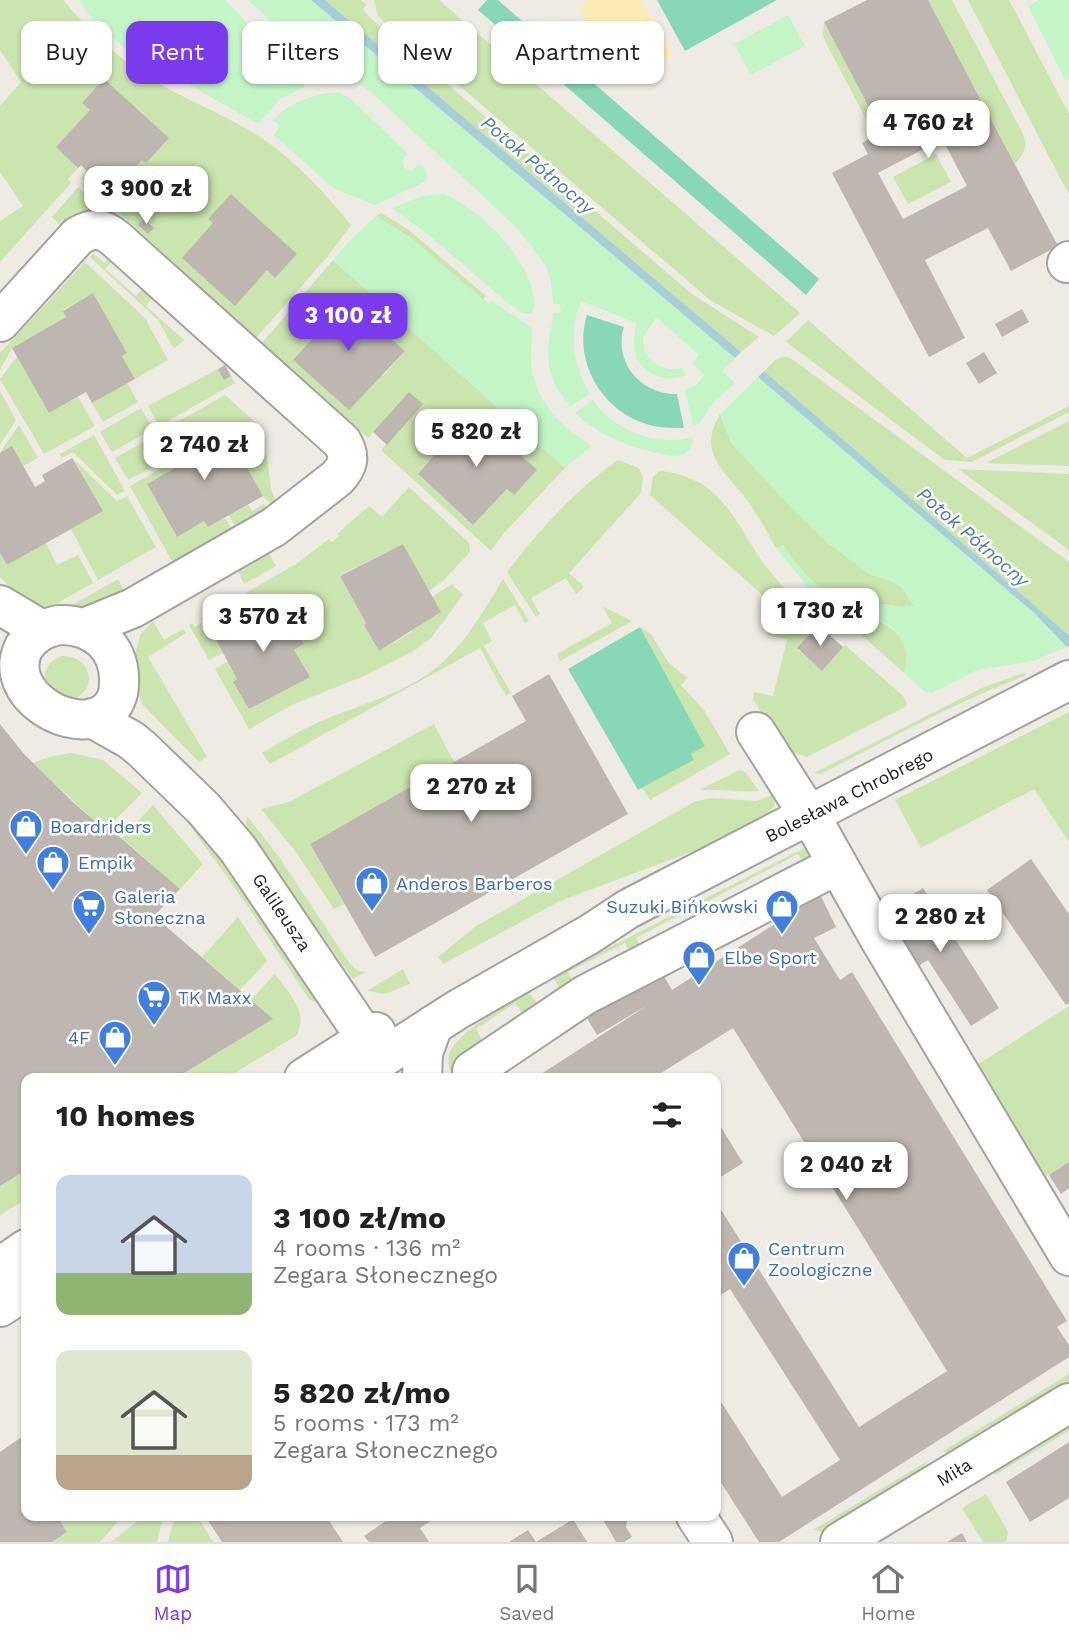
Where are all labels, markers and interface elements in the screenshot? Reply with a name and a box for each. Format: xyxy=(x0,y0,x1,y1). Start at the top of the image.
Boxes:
chip: Buy xyxy=(21,21,112,84)
chip: Rent xyxy=(126,21,228,84)
chip: Filters xyxy=(242,21,364,84)
chip: New xyxy=(378,21,477,84)
chip: Apartment xyxy=(491,21,664,84)
pin: 4 760 zł xyxy=(856,100,1000,160)
text: 4 760 zł xyxy=(883,109,973,136)
water label: Potok Północny xyxy=(477,111,600,220)
pin: 3 900 zł xyxy=(74,166,218,226)
text: 3 900 zł xyxy=(100,175,192,202)
pin: 3 100 zł xyxy=(276,294,420,353)
text: 3 100 zł xyxy=(304,302,392,329)
pin: 5 820 zł xyxy=(404,410,548,469)
text: 5 820 zł xyxy=(431,418,521,445)
pin: 2 740 zł xyxy=(132,422,276,482)
text: 2 740 zł xyxy=(160,431,248,458)
water label: Potok Północny xyxy=(912,482,1035,593)
pin: 1 730 zł xyxy=(748,588,892,648)
pin: 3 570 zł xyxy=(191,594,335,654)
text: 1 730 zł xyxy=(777,597,863,624)
text: 3 570 zł xyxy=(219,603,307,630)
street label: Bolesława Chrobrego xyxy=(761,743,937,847)
pin: 2 270 zł xyxy=(399,764,543,824)
text: 2 270 zł xyxy=(426,773,516,800)
shop icon: Boardriders xyxy=(7,807,45,856)
place label: Boardriders xyxy=(50,816,151,837)
shop icon: Empik xyxy=(34,843,72,892)
place label: Empik xyxy=(78,852,133,873)
shop icon: Anderos Barberos xyxy=(353,864,391,913)
street label: Galileusza xyxy=(248,869,316,955)
place label: Anderos Barberos xyxy=(396,873,552,894)
place label: Galeria Słoneczna xyxy=(114,886,206,928)
supermarket icon: Galeria Słoneczna xyxy=(70,887,108,936)
shop icon: Suzuki Bińkowski xyxy=(763,887,801,936)
pin: 2 280 zł xyxy=(868,894,1012,954)
place label: Suzuki Bińkowski xyxy=(606,896,758,917)
text: 2 280 zł xyxy=(895,903,985,930)
shop icon: Elbe Sport xyxy=(680,938,718,987)
place label: Elbe Sport xyxy=(724,947,817,968)
supermarket icon: TK Maxx xyxy=(135,978,173,1027)
place label: TK Maxx xyxy=(178,987,251,1008)
shop icon: 4F xyxy=(96,1018,134,1067)
place label: 4F xyxy=(68,1027,90,1048)
icon: filters xyxy=(648,1096,686,1134)
text: 10 homes xyxy=(56,1098,195,1133)
pin: 2 040 zł xyxy=(774,1142,918,1202)
text: 2 040 zł xyxy=(800,1151,892,1178)
text: 3 100 zł/mo xyxy=(273,1200,446,1235)
icon: home xyxy=(112,1203,196,1287)
text: 4 rooms · 136 m² xyxy=(273,1235,461,1262)
place label: Centrum Zoologiczne xyxy=(768,1238,872,1280)
shop icon: Centrum Zoologiczne xyxy=(725,1239,763,1288)
text: Zegara Słonecznego xyxy=(273,1262,498,1289)
text: 5 820 zł/mo xyxy=(273,1375,450,1410)
icon: home xyxy=(112,1378,196,1462)
text: 5 rooms · 173 m² xyxy=(273,1410,459,1437)
text: Zegara Słonecznego xyxy=(273,1437,498,1464)
street label: Miła xyxy=(933,1453,975,1491)
tab: Map xyxy=(153,1560,192,1625)
tab: Saved xyxy=(499,1560,554,1625)
tab: Home xyxy=(861,1560,916,1625)

